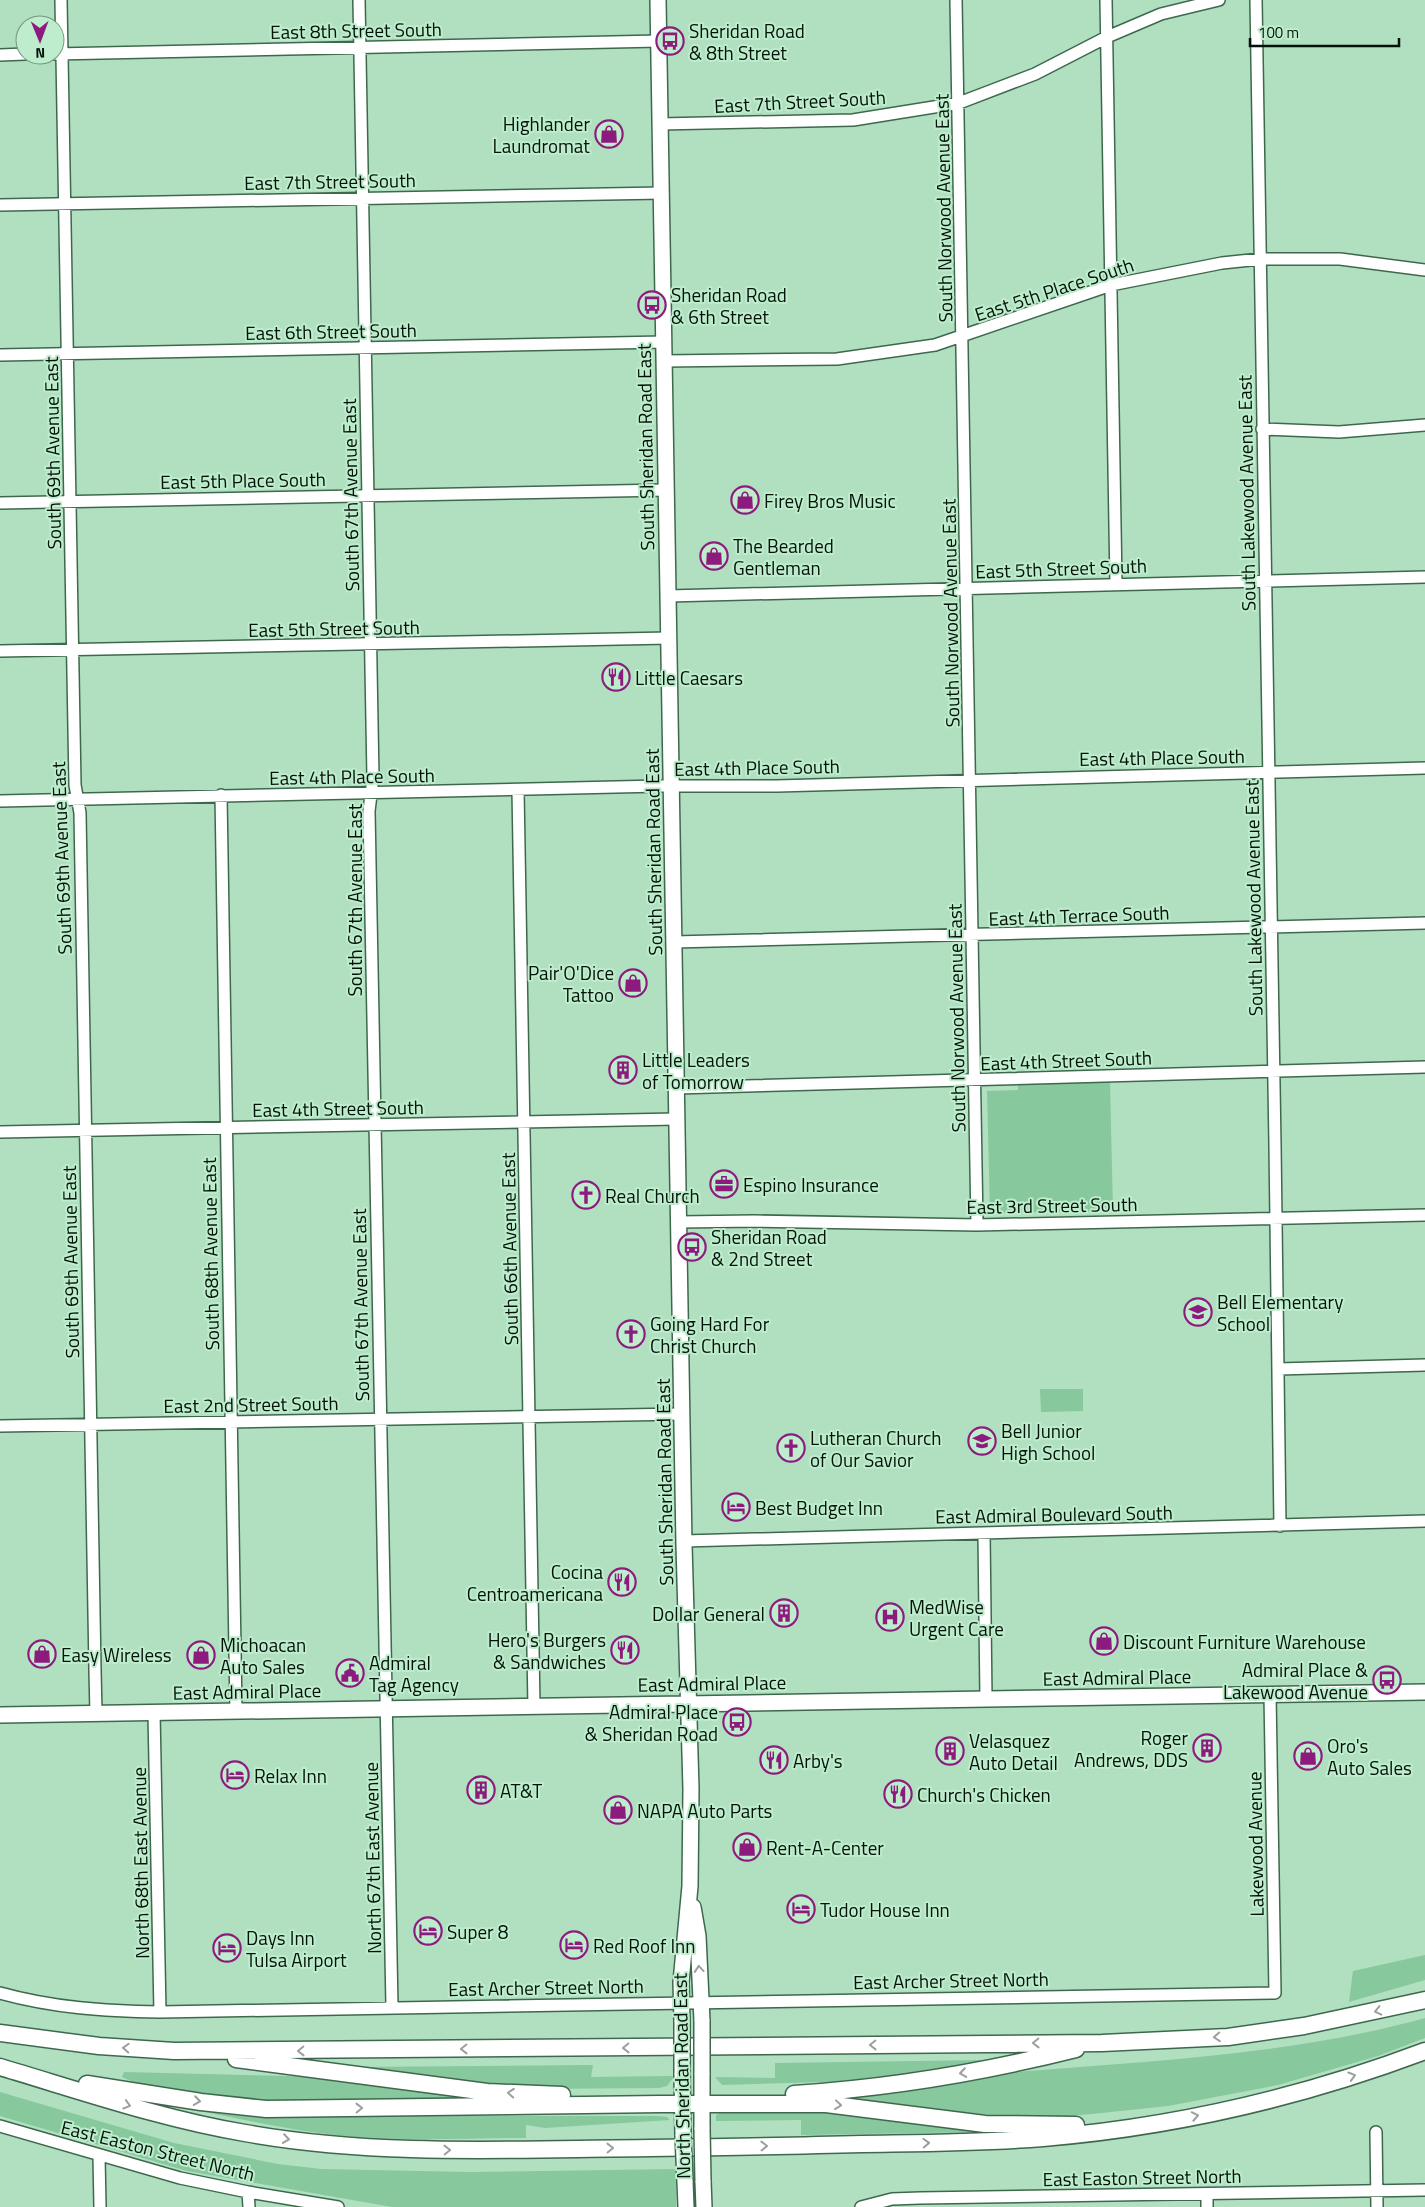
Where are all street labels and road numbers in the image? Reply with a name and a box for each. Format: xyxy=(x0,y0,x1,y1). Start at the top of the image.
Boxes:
street label: East 8th Street South xyxy=(270,14,442,46)
street label: East 7th Street South xyxy=(713,82,887,120)
street label: South Norwood Avenue East xyxy=(927,93,959,323)
street label: East 7th Street South xyxy=(244,165,416,197)
street label: East 5th Place South xyxy=(971,250,1137,328)
street label: East 6th Street South xyxy=(245,315,417,347)
street label: South Sheridan Road East xyxy=(629,343,661,551)
street label: South 69th Avenue East xyxy=(36,356,68,550)
street label: South Lakewood Avenue East xyxy=(1229,374,1263,611)
street label: South 67th Avenue East xyxy=(334,398,366,592)
street label: East 5th Place South xyxy=(160,464,326,496)
street label: South Norwood Avenue East xyxy=(934,498,966,728)
street label: East 5th Street South xyxy=(975,551,1147,585)
street label: East 5th Street South xyxy=(248,612,420,644)
street label: East 4th Place South xyxy=(1079,741,1245,773)
street label: South Sheridan Road East xyxy=(637,748,669,956)
street label: East 4th Place South xyxy=(674,751,840,783)
street label: East 4th Place South xyxy=(269,760,435,792)
street label: South 69th Avenue East xyxy=(43,761,79,955)
street label: South Lakewood Avenue East xyxy=(1236,779,1270,1016)
street label: South 67th Avenue East xyxy=(340,803,369,996)
street label: East 4th Terrace South xyxy=(988,897,1170,933)
street label: South Norwood Avenue East xyxy=(940,903,972,1133)
street label: East 4th Street South xyxy=(980,1043,1152,1077)
street label: East 4th Street South xyxy=(252,1092,424,1124)
street label: South 66th Avenue East xyxy=(493,1152,525,1346)
street label: South 68th Avenue East xyxy=(194,1157,226,1351)
street label: South 69th Avenue East xyxy=(54,1165,86,1359)
street label: East 3rd Street South xyxy=(966,1189,1138,1221)
street label: South 67th Avenue East xyxy=(344,1208,376,1402)
street label: South Sheridan Road East xyxy=(648,1378,680,1586)
street label: East 2nd Street South xyxy=(163,1388,339,1420)
street label: East Admiral Boulevard South xyxy=(935,1497,1173,1531)
street label: East Admiral Place xyxy=(1042,1661,1192,1693)
street label: East Admiral Place xyxy=(637,1667,787,1699)
street label: East Admiral Place xyxy=(172,1675,322,1707)
street label: North 67th East Avenue xyxy=(356,1762,388,1954)
street label: North 68th East Avenue xyxy=(124,1767,156,1959)
street label: Lakewood Avenue xyxy=(1239,1771,1271,1917)
street label: East Archer Street North xyxy=(853,1964,1049,1996)
street label: East Archer Street North xyxy=(448,1971,644,2003)
street label: North Sheridan Road East xyxy=(665,1972,697,2179)
street label: East Easton Street North xyxy=(58,2112,258,2188)
street label: East Easton Street North xyxy=(1042,2161,1242,2193)

